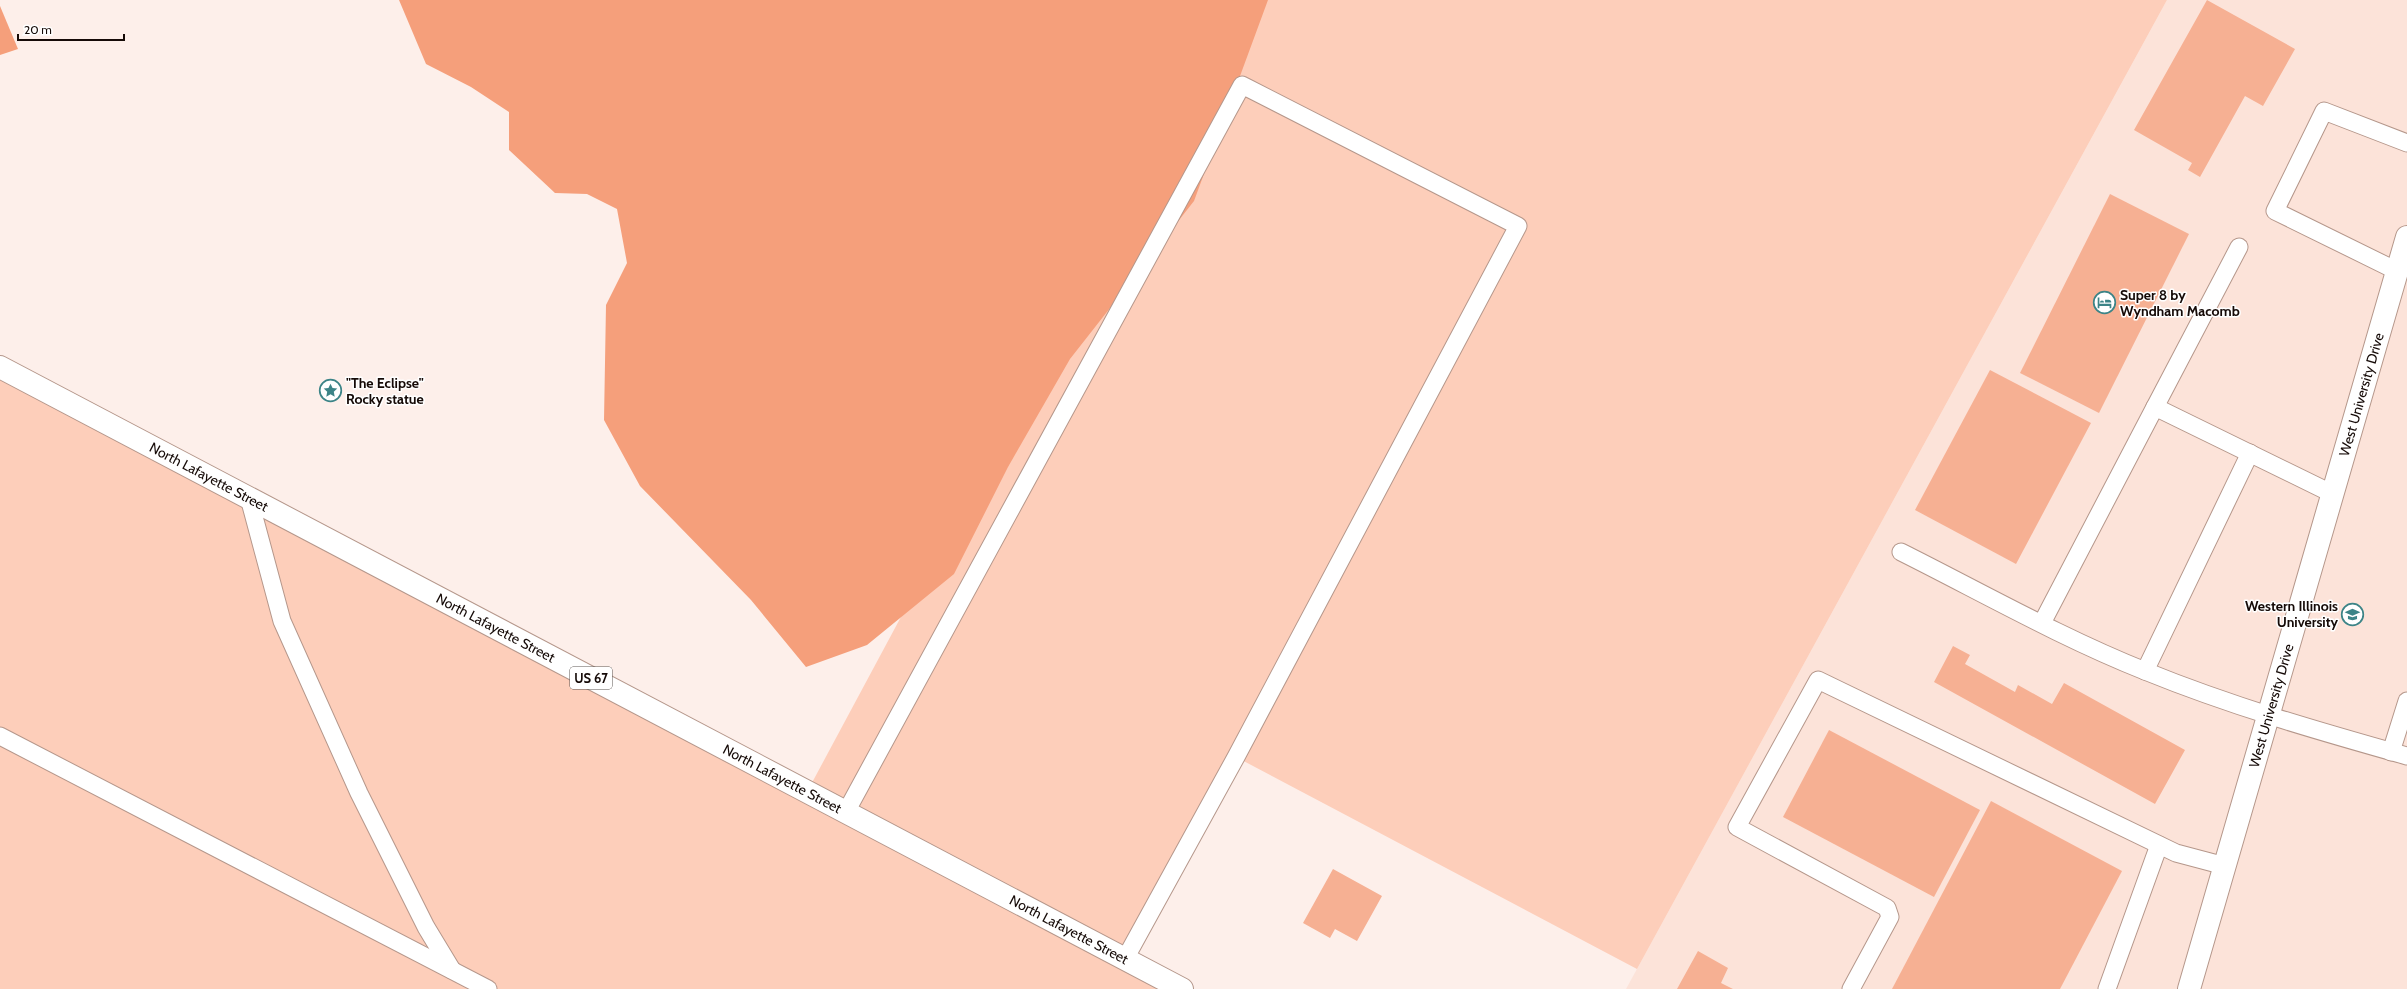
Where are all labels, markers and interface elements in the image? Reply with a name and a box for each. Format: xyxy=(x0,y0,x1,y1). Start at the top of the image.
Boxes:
scale bar xyxy=(18,16,124,42)
text: 20 m xyxy=(24,22,52,37)
place label: Super 8 by Wyndham Macomb xyxy=(2120,286,2240,320)
hotel icon: Super 8 by Wyndham Macomb xyxy=(2092,290,2118,316)
street label: West University Drive xyxy=(2335,331,2388,458)
place label: "The Eclipse" Rocky statue xyxy=(346,374,424,408)
place icon: "The Eclipse" Rocky statue xyxy=(318,378,344,404)
street label: North Lafayette Street xyxy=(146,438,272,516)
street label: North Lafayette Street xyxy=(433,589,558,667)
place label: Western Illinois University xyxy=(2245,597,2338,631)
school or university icon: Western Illinois University xyxy=(2340,601,2366,627)
street label: West University Drive xyxy=(2245,642,2298,770)
road number: US 67 xyxy=(570,667,612,689)
street label: North Lafayette Street xyxy=(720,740,845,817)
street label: North Lafayette Street xyxy=(1007,891,1132,968)

